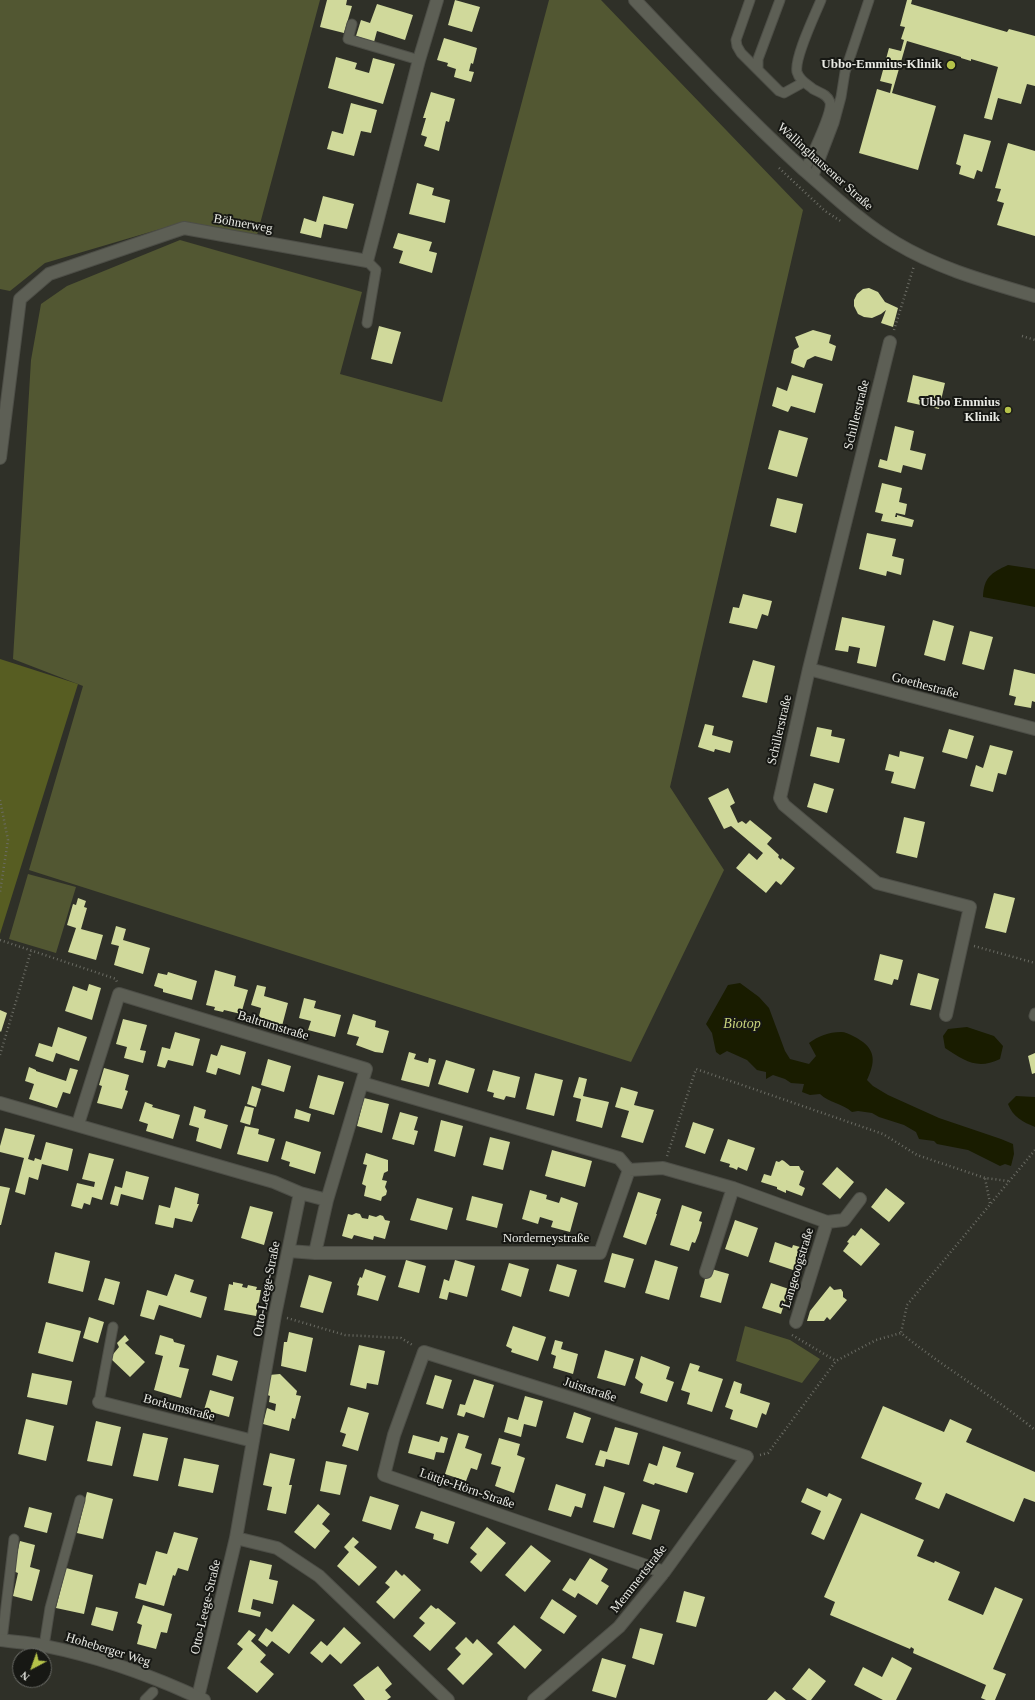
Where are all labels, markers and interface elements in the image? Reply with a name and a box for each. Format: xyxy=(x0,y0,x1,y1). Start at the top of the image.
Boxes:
place label: Ubbo-Emmius-Klinik xyxy=(821,57,942,73)
marker: Ubbo-Emmius-Klinik xyxy=(945,59,957,71)
street label: Wallinghausener Straße xyxy=(774,120,876,214)
street label: Böhnerweg xyxy=(212,211,274,237)
street label: Schillerstraße xyxy=(841,378,873,452)
place label: Ubbo Emmius Klinik xyxy=(920,395,1000,426)
marker: Ubbo Emmius Klinik xyxy=(1003,405,1013,415)
street label: Goethestraße xyxy=(890,670,960,702)
street label: Schillerstraße xyxy=(764,693,796,767)
street label: Baltrumstraße xyxy=(236,1008,310,1044)
water label: Biotop xyxy=(723,1016,761,1032)
street label: Langeoogstraße xyxy=(778,1226,818,1310)
street label: Norderneystraße xyxy=(503,1231,589,1247)
street label: Otto-Leege-Straße xyxy=(250,1240,284,1338)
street label: Juiststraße xyxy=(561,1374,619,1406)
street label: Borkumstraße xyxy=(141,1391,217,1425)
street label: Lüttje-Hörn-Straße xyxy=(417,1465,517,1513)
street label: Memmertstraße xyxy=(608,1542,670,1616)
street label: Otto-Leege-Straße xyxy=(188,1558,224,1656)
street label: Hoheberger Weg xyxy=(64,1630,152,1670)
north arrow xyxy=(12,1648,52,1688)
text: N xyxy=(18,1669,32,1683)

